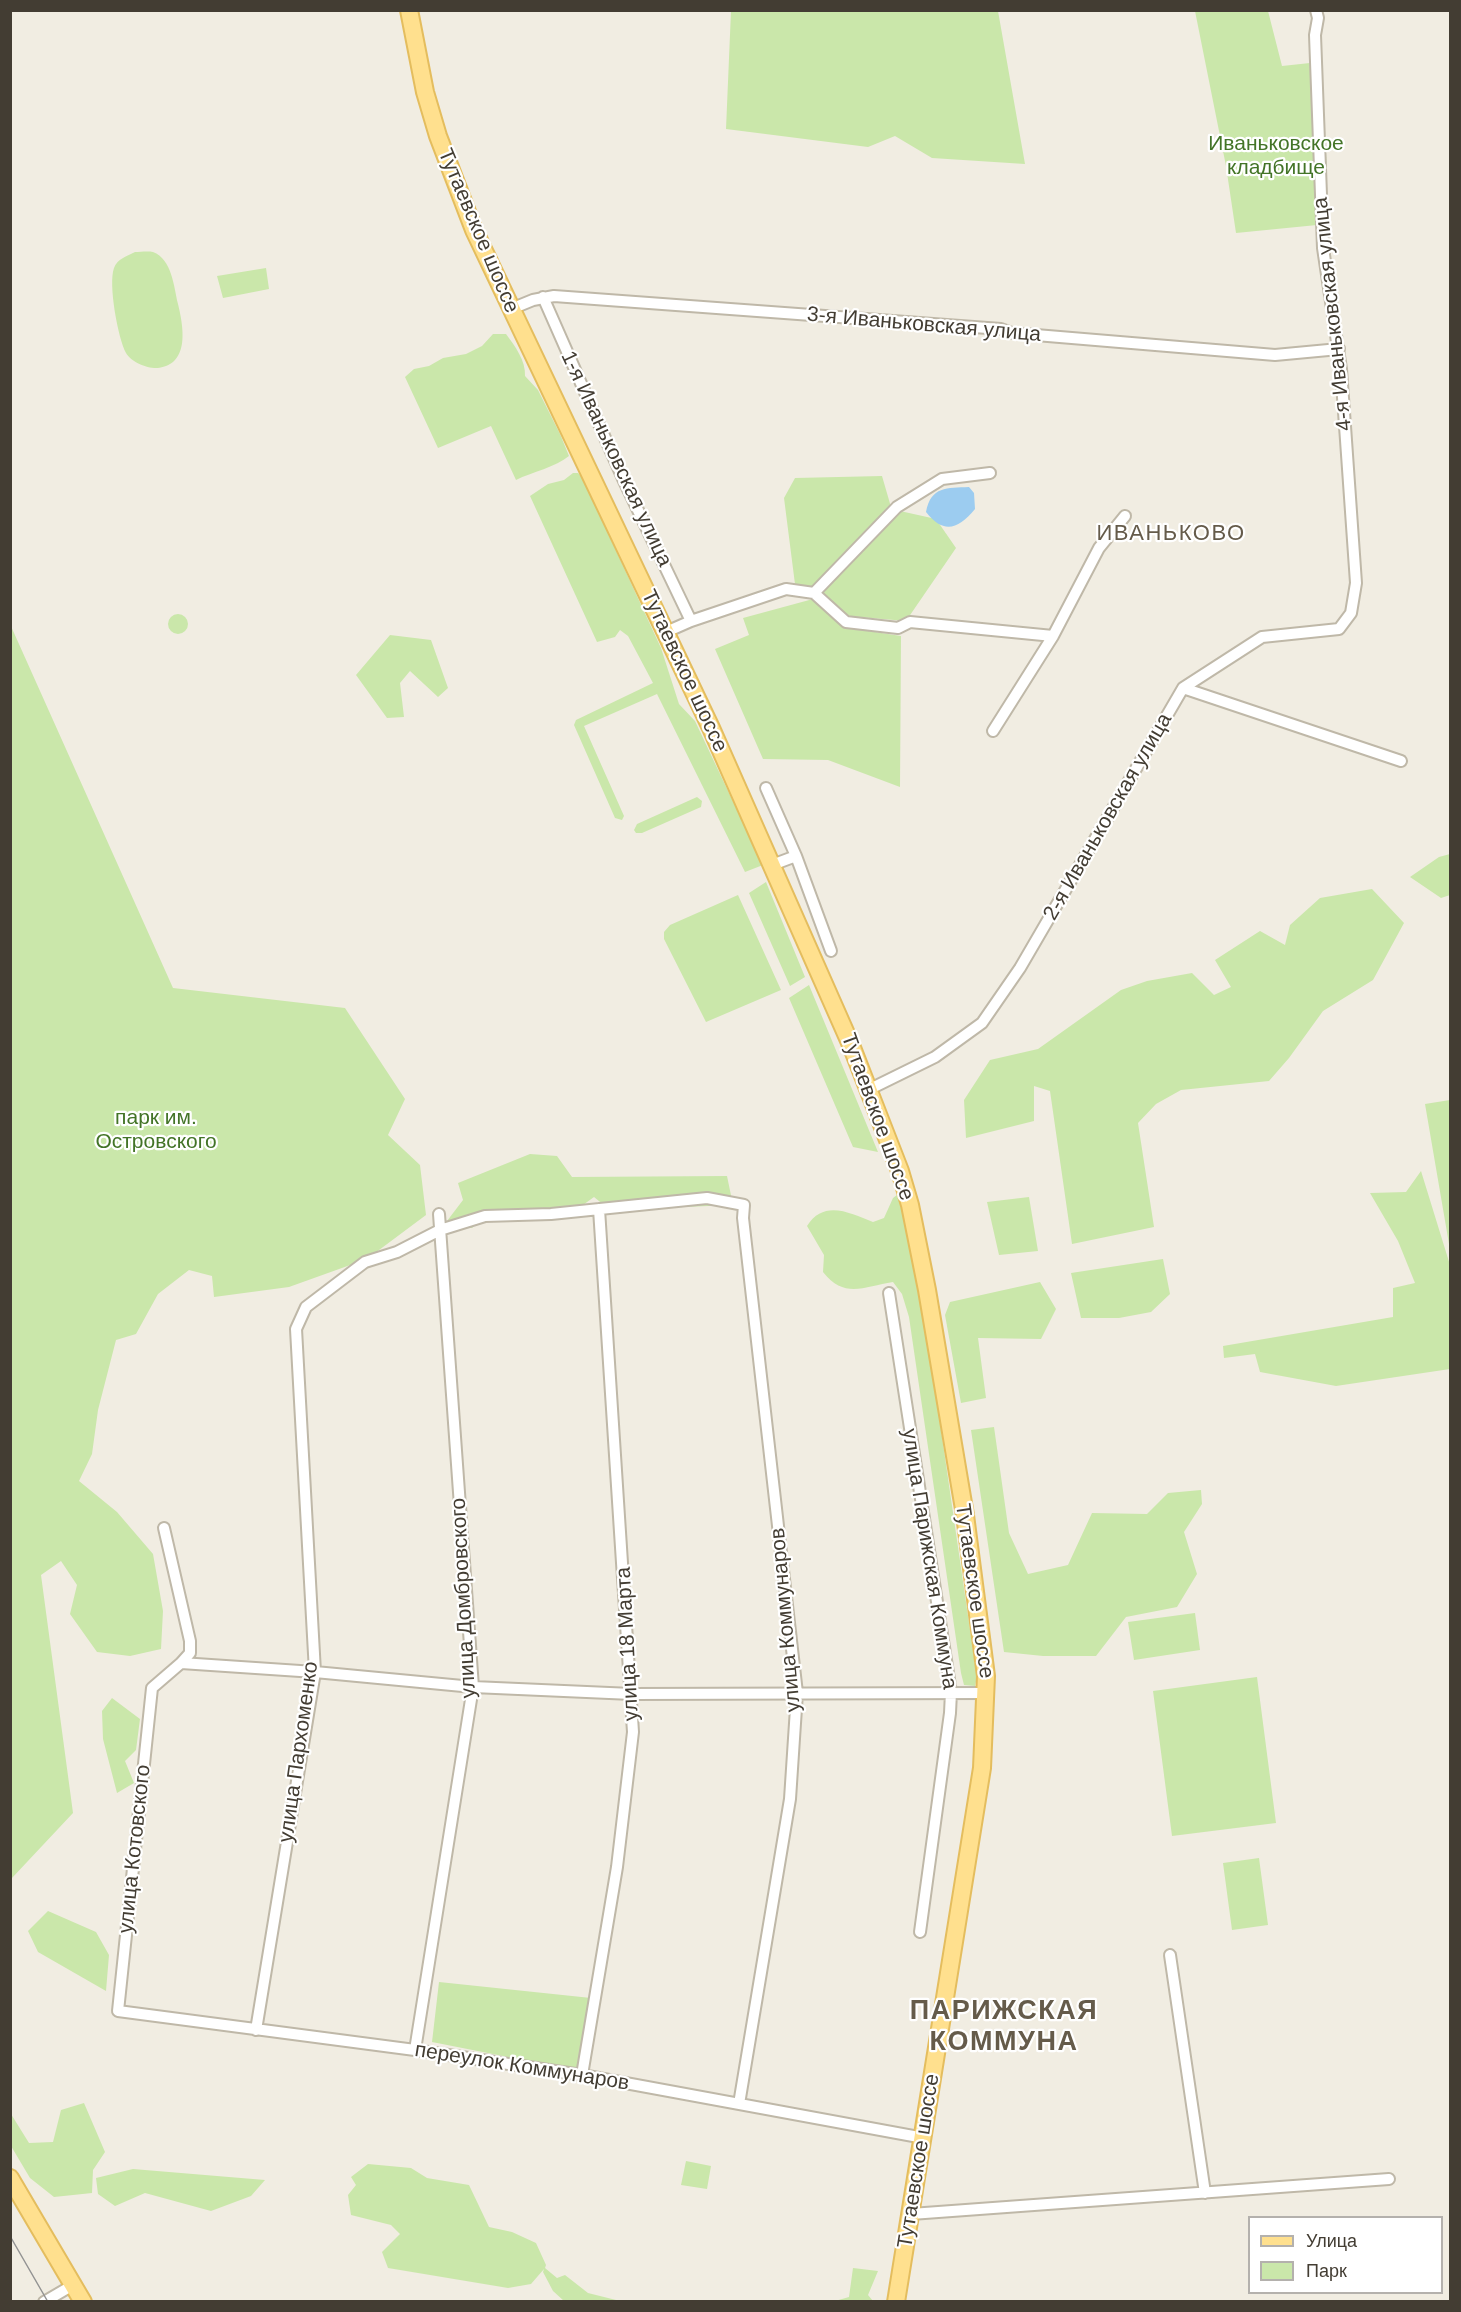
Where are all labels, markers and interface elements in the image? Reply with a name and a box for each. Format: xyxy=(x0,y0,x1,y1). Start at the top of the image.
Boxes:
park label: Иваньковское кладбище xyxy=(1208,131,1344,181)
street label: Тутаевское шоссе xyxy=(432,145,524,317)
street label: 4-я Иваньковская улица xyxy=(1308,196,1358,432)
street label: 3-я Иваньковская улица xyxy=(806,302,1042,348)
street label: 1-я Иваньковская улица xyxy=(555,347,677,571)
district label: ИВАНЬКОВО xyxy=(1097,521,1245,547)
street label: Тутаевское шоссе xyxy=(635,586,733,756)
street label: 2-я Иваньковская улица xyxy=(1038,709,1178,925)
street label: Тутаевское шоссе xyxy=(835,1030,919,1204)
park label: парк им. Островского xyxy=(95,1105,217,1155)
street label: улица Парижская Коммуна xyxy=(896,1427,962,1691)
street label: улица Домбровского xyxy=(446,1497,482,1699)
street label: Тутаевское шоссе xyxy=(949,1502,999,1680)
street label: улица Коммунаров xyxy=(765,1527,807,1713)
street label: улица 18 Марта xyxy=(611,1566,645,1722)
street label: улица Пархоменко xyxy=(274,1660,324,1844)
street label: улица Котовского xyxy=(114,1763,156,1935)
district label: ПАРИЖСКАЯ КОММУНА xyxy=(910,1996,1098,2059)
street label: переулок Коммунаров xyxy=(413,2038,631,2096)
street label: Тутаевское шоссе xyxy=(893,2072,945,2250)
legend xyxy=(1248,2216,1443,2294)
text: Улица xyxy=(1306,2231,1357,2251)
text: Парк xyxy=(1306,2261,1347,2281)

